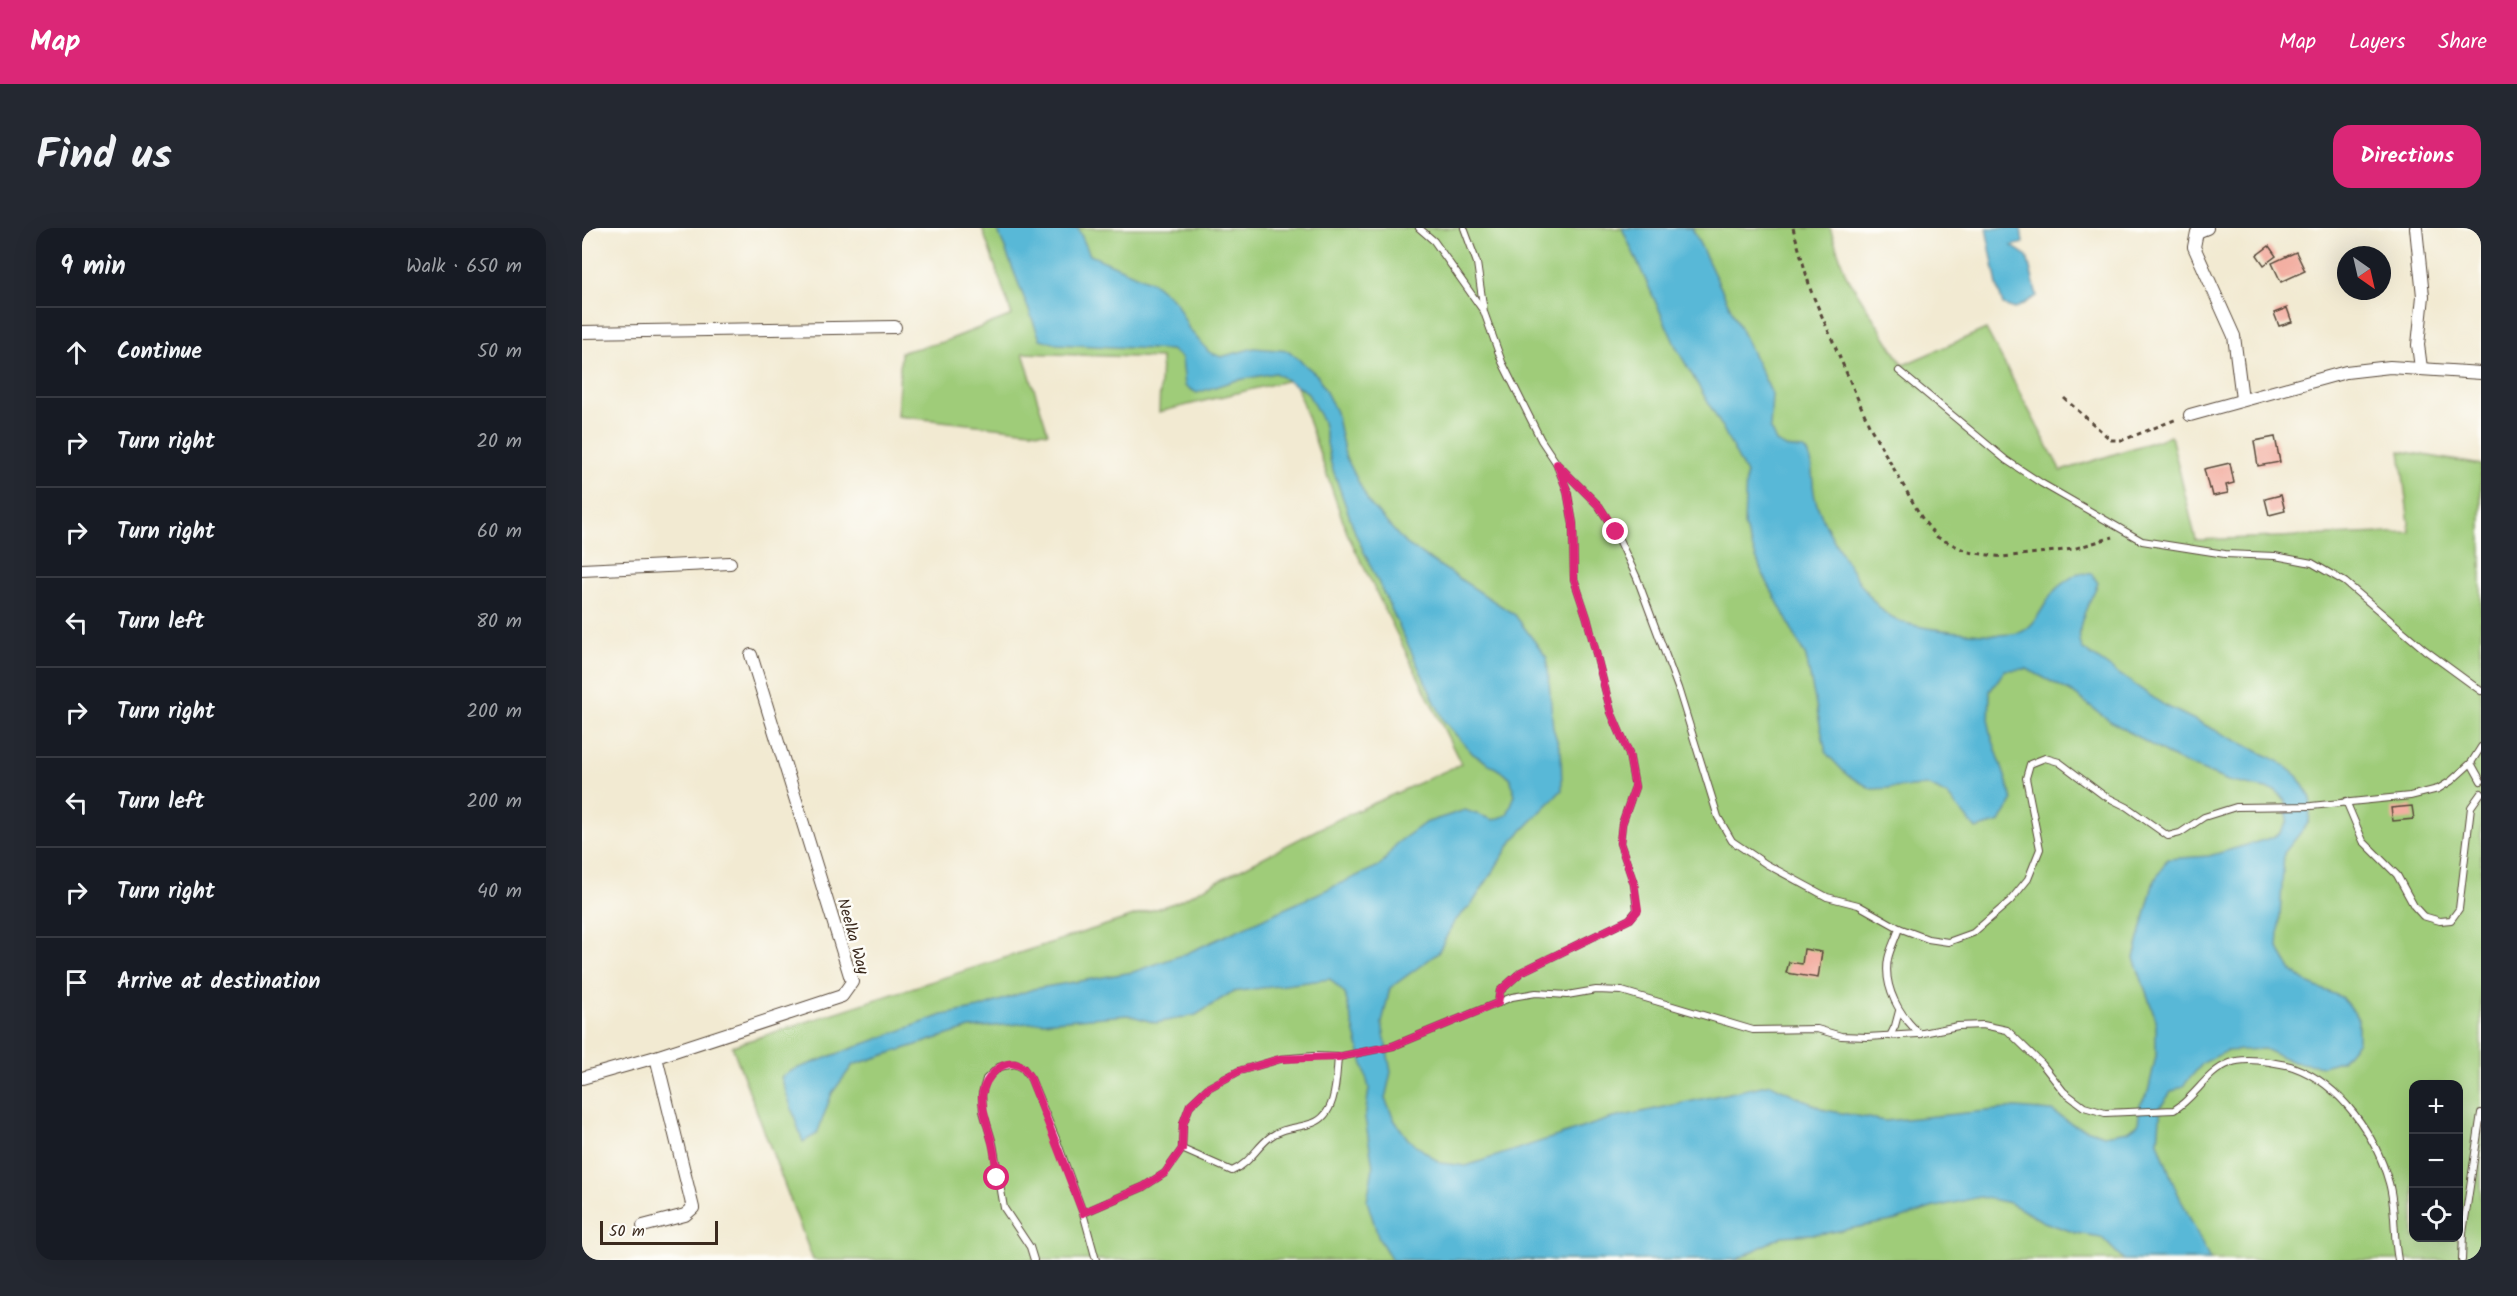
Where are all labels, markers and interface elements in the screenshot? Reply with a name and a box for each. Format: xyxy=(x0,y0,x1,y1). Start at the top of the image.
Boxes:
text: Map xyxy=(30,20,81,65)
text: Map xyxy=(2279,26,2316,59)
text: Layers xyxy=(2349,26,2405,59)
text: Share xyxy=(2438,26,2487,59)
text: Find us xyxy=(36,123,172,190)
button: Directions xyxy=(2333,125,2481,188)
text: 9 min xyxy=(60,246,126,288)
north arrow xyxy=(2337,246,2391,300)
text: Walk · 650 m xyxy=(406,251,522,283)
text: Continue xyxy=(117,335,202,370)
icon: ahead xyxy=(60,336,93,369)
text: 50 m xyxy=(477,336,522,368)
text: Turn right xyxy=(117,425,215,460)
icon: right xyxy=(60,426,93,459)
text: 20 m xyxy=(476,426,522,458)
text: Turn right xyxy=(117,515,215,550)
icon: right xyxy=(60,516,93,549)
text: 60 m xyxy=(477,516,522,548)
route end xyxy=(1602,518,1628,544)
text: Turn left xyxy=(117,605,204,640)
icon: left xyxy=(60,606,93,639)
text: 80 m xyxy=(476,606,522,638)
text: Turn right xyxy=(117,695,215,730)
icon: right xyxy=(60,696,93,729)
text: 200 m xyxy=(466,696,522,728)
text: Turn left xyxy=(117,785,204,820)
icon: left xyxy=(60,786,93,819)
text: 200 m xyxy=(466,786,522,818)
text: Turn right xyxy=(117,875,215,910)
icon: right xyxy=(60,876,93,909)
text: 40 m xyxy=(477,876,522,908)
street label: Neelka Way xyxy=(830,895,875,978)
text: Arrive at destination xyxy=(117,965,320,1000)
icon: arrive xyxy=(60,966,93,999)
map controls xyxy=(2409,1080,2463,1242)
button: + xyxy=(2409,1080,2463,1134)
button: − xyxy=(2409,1134,2463,1188)
route start xyxy=(983,1164,1009,1190)
button: locate xyxy=(2409,1188,2463,1242)
scale bar xyxy=(600,1218,718,1246)
text: 50 m xyxy=(609,1219,645,1244)

